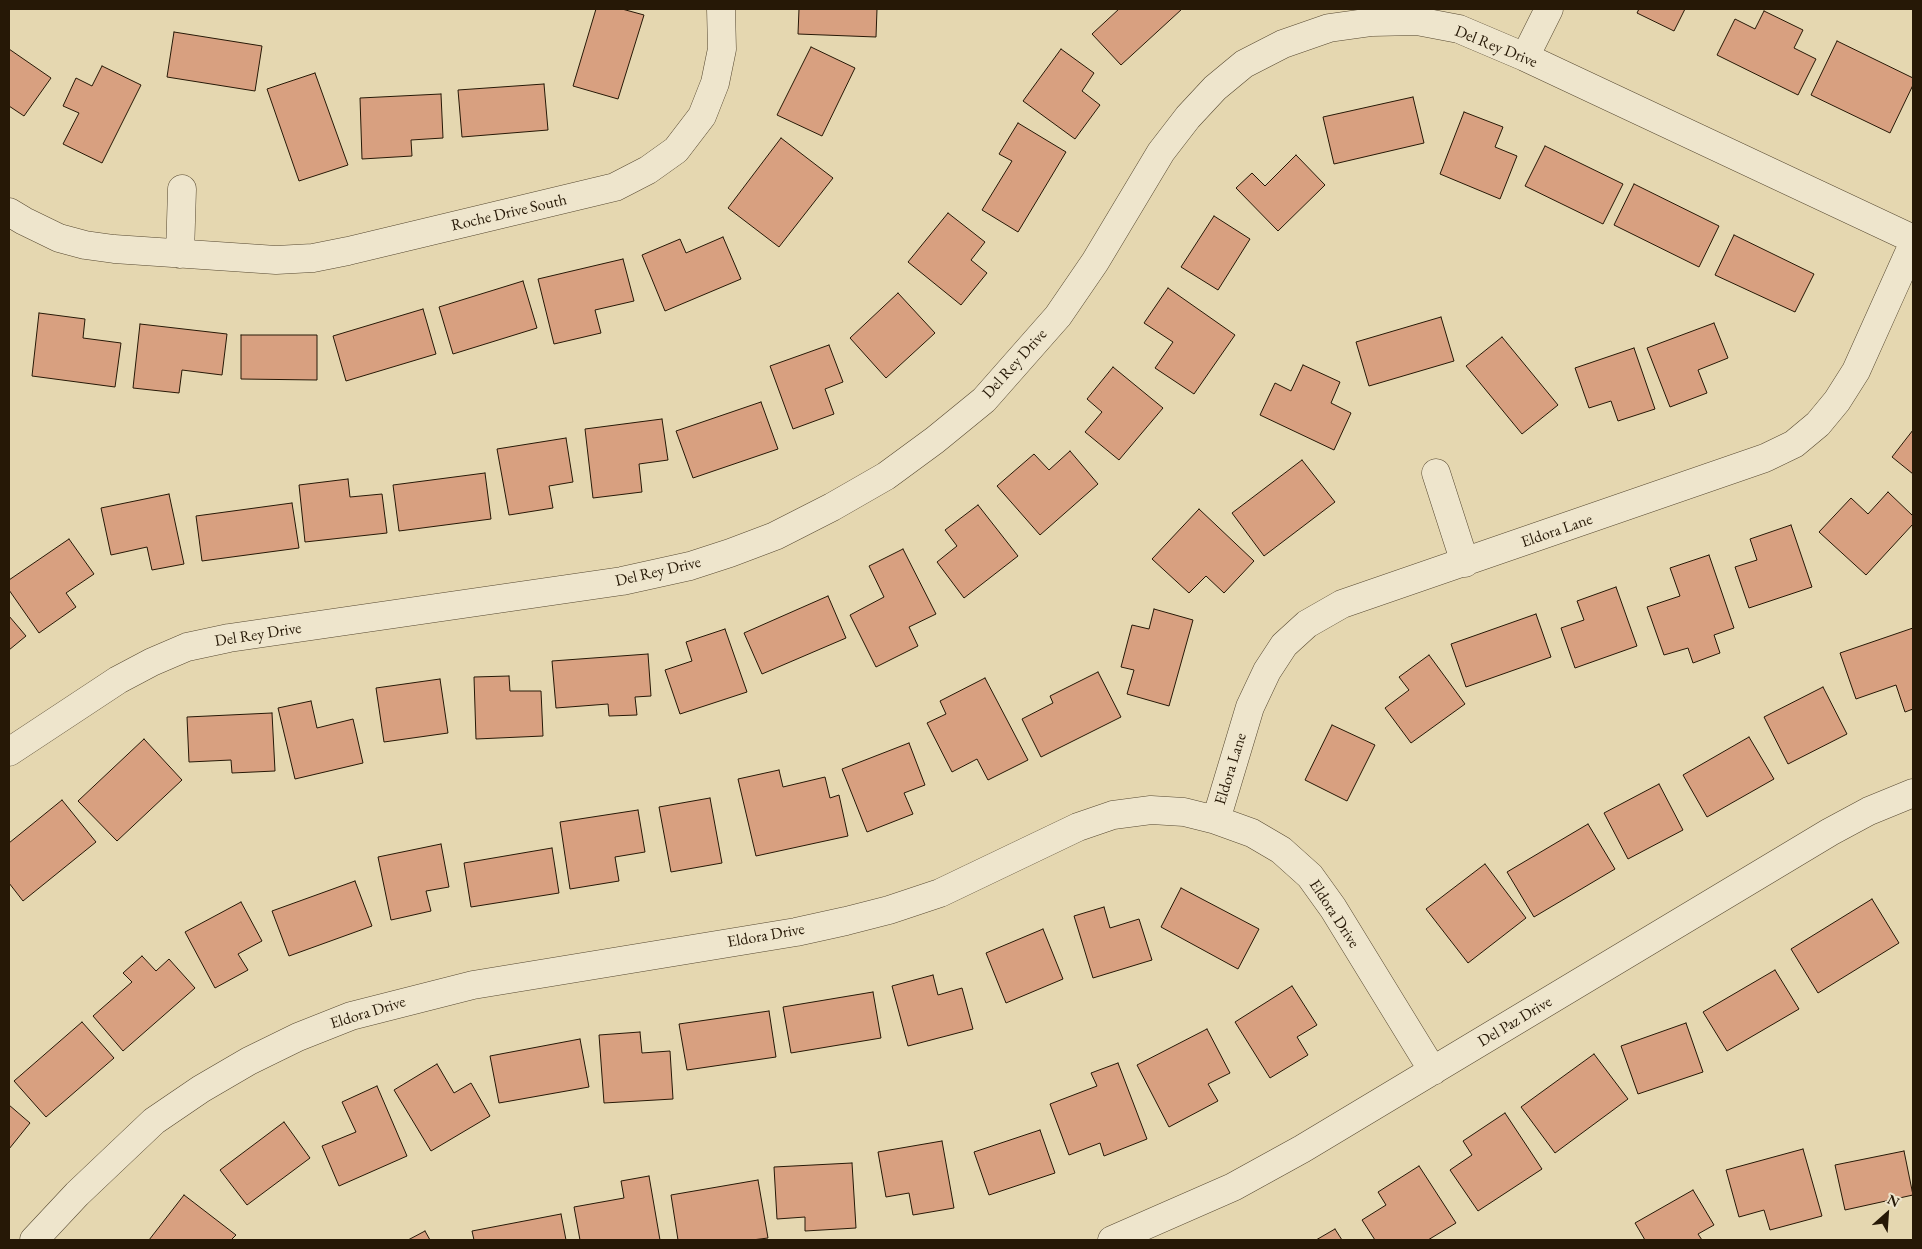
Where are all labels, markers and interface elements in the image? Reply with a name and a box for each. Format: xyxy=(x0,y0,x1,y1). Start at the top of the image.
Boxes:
street label: Del Rey Drive xyxy=(1452,22,1540,72)
street label: Roche Drive South xyxy=(449,190,569,236)
street label: Del Rey Drive xyxy=(979,325,1051,403)
street label: Eldora Lane xyxy=(1519,510,1595,552)
street label: Del Rey Drive xyxy=(613,553,703,591)
street label: Del Rey Drive xyxy=(213,619,303,651)
street label: Eldora Lane xyxy=(1211,731,1251,807)
street label: Eldora Drive xyxy=(1305,876,1363,952)
street label: Eldora Drive xyxy=(726,920,806,952)
street label: Eldora Drive xyxy=(328,992,408,1034)
street label: Del Paz Drive xyxy=(1475,992,1555,1052)
north arrow xyxy=(1862,1189,1912,1239)
text: N xyxy=(1885,1190,1903,1211)

